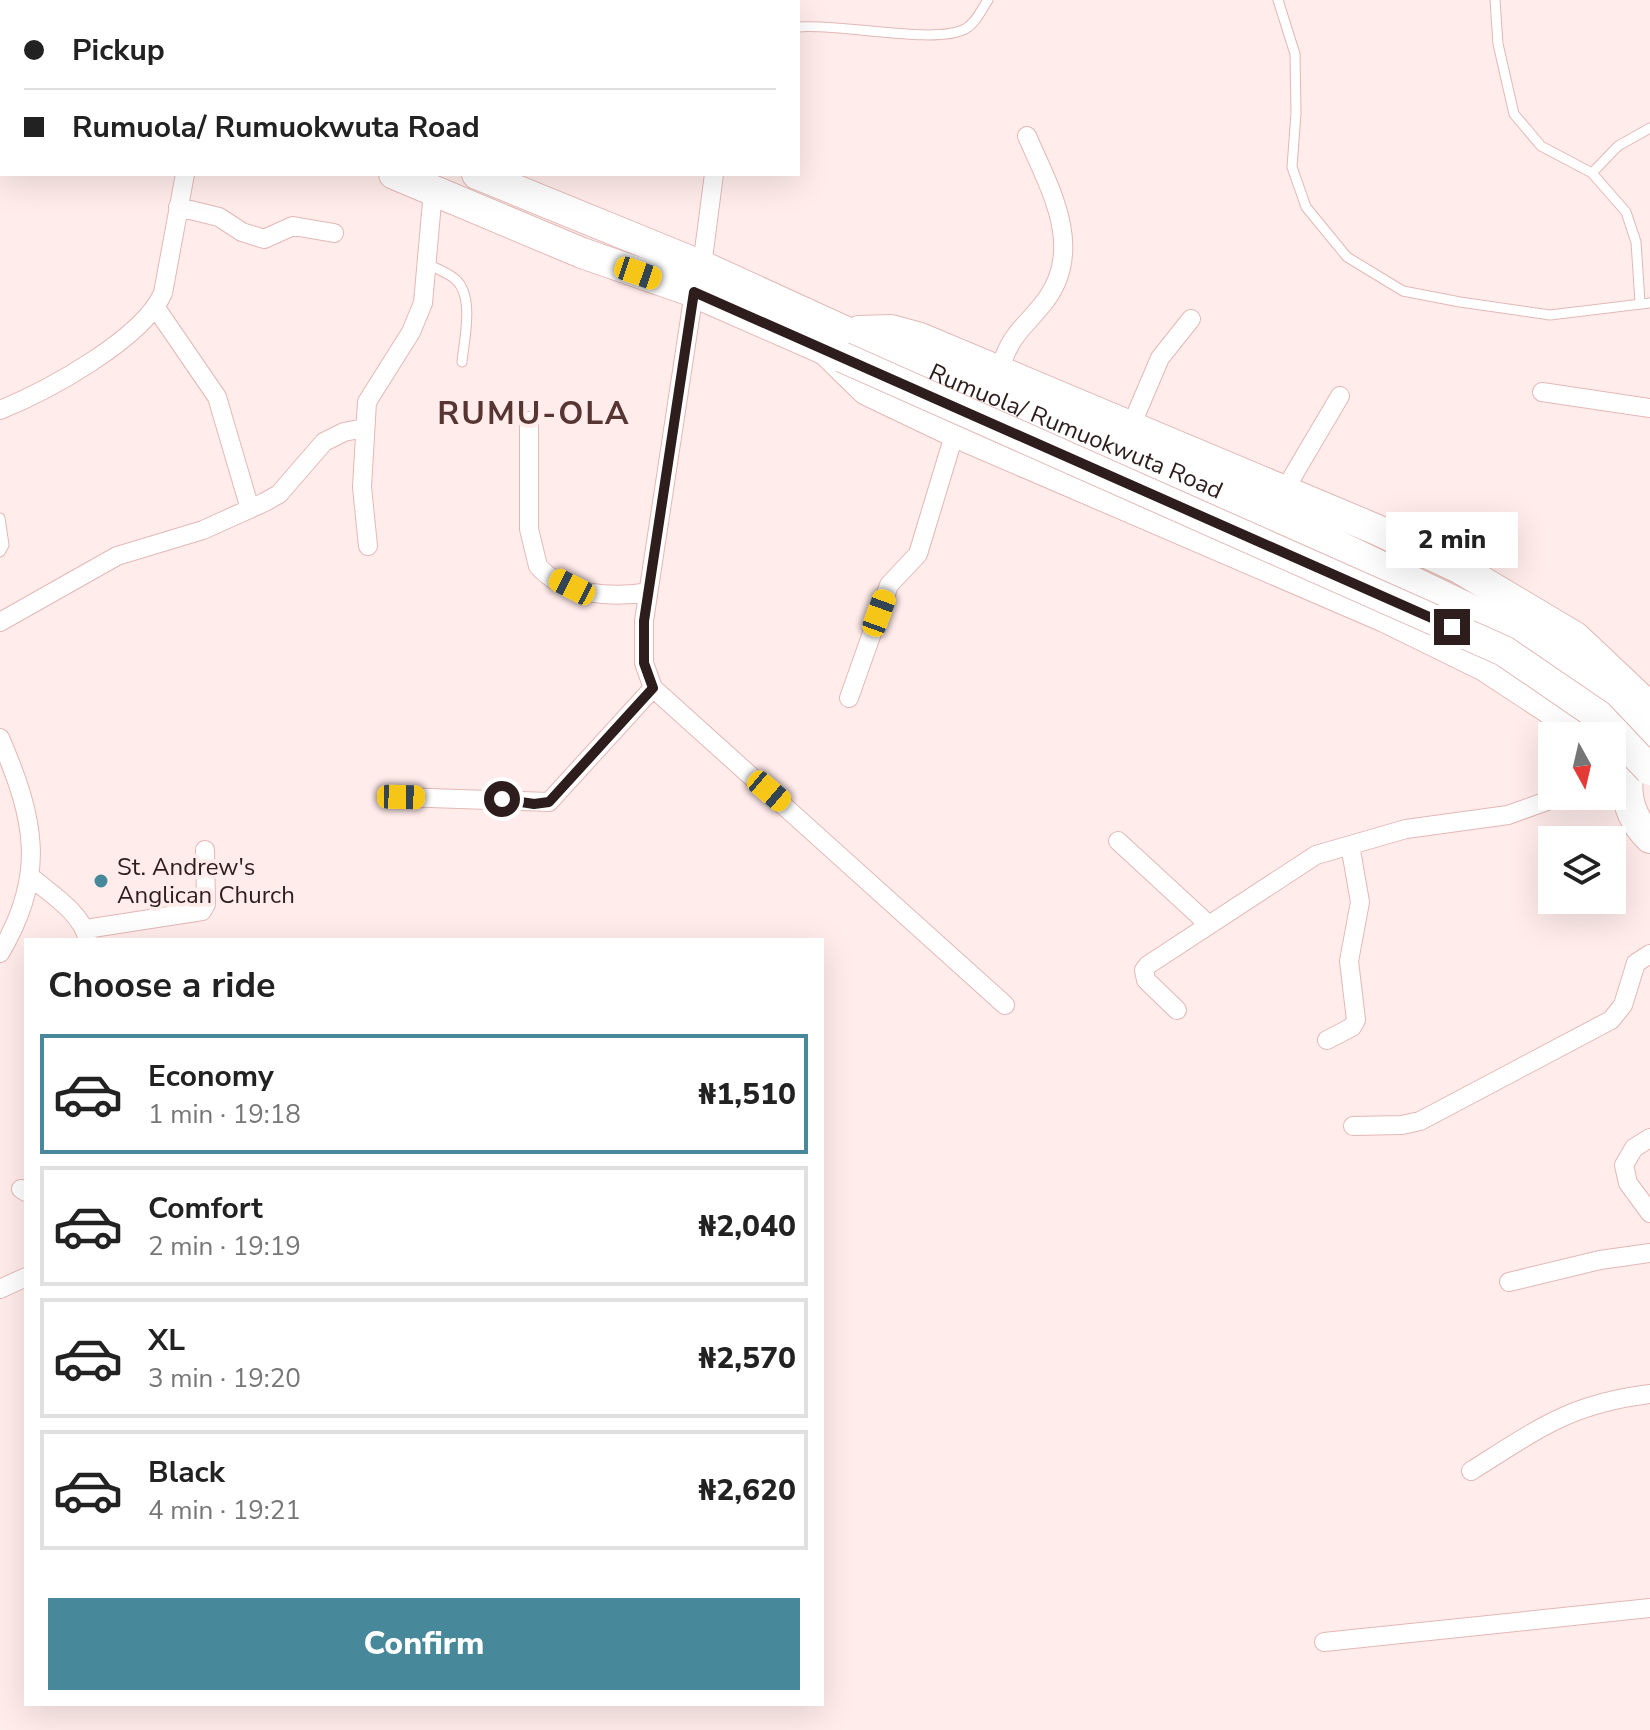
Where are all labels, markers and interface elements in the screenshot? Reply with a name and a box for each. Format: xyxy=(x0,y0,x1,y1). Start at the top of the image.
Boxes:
text: Pickup xyxy=(72,30,165,71)
text: Rumuola/ Rumuokwuta Road xyxy=(72,107,480,148)
car xyxy=(611,254,665,292)
street label: Rumuola/ Rumuokwuta Road xyxy=(924,356,1228,507)
district label: RUMU-OLA xyxy=(437,392,631,435)
callout: 2 min xyxy=(1386,511,1518,567)
text: 2 min xyxy=(1418,522,1486,557)
car xyxy=(545,565,599,609)
car xyxy=(860,586,898,640)
route end xyxy=(1434,609,1470,645)
north arrow xyxy=(1538,722,1626,810)
map controls xyxy=(1538,722,1626,914)
car xyxy=(743,766,795,816)
route start xyxy=(484,781,520,817)
car xyxy=(377,785,425,809)
button: layers xyxy=(1538,826,1626,914)
place label: St. Andrew's Anglican Church xyxy=(117,851,295,911)
marker: St. Andrew's Anglican Church xyxy=(92,872,110,890)
text: Choose a ride xyxy=(48,961,276,1010)
text: Economy xyxy=(148,1056,274,1097)
icon: car xyxy=(52,1058,124,1130)
text: ₦1,510 xyxy=(698,1074,796,1115)
text: 1 min · 19:18 xyxy=(148,1097,301,1132)
text: Comfort xyxy=(148,1188,263,1229)
icon: car xyxy=(52,1190,124,1262)
text: ₦2,040 xyxy=(698,1206,796,1247)
text: 2 min · 19:19 xyxy=(148,1229,301,1264)
text: XL xyxy=(148,1320,185,1361)
icon: car xyxy=(52,1322,124,1394)
text: ₦2,570 xyxy=(698,1338,796,1379)
text: 3 min · 19:20 xyxy=(148,1361,301,1396)
text: Black xyxy=(148,1452,225,1493)
icon: car xyxy=(52,1454,124,1526)
text: ₦2,620 xyxy=(698,1470,796,1511)
text: 4 min · 19:21 xyxy=(148,1493,301,1528)
button: Confirm xyxy=(48,1598,800,1690)

